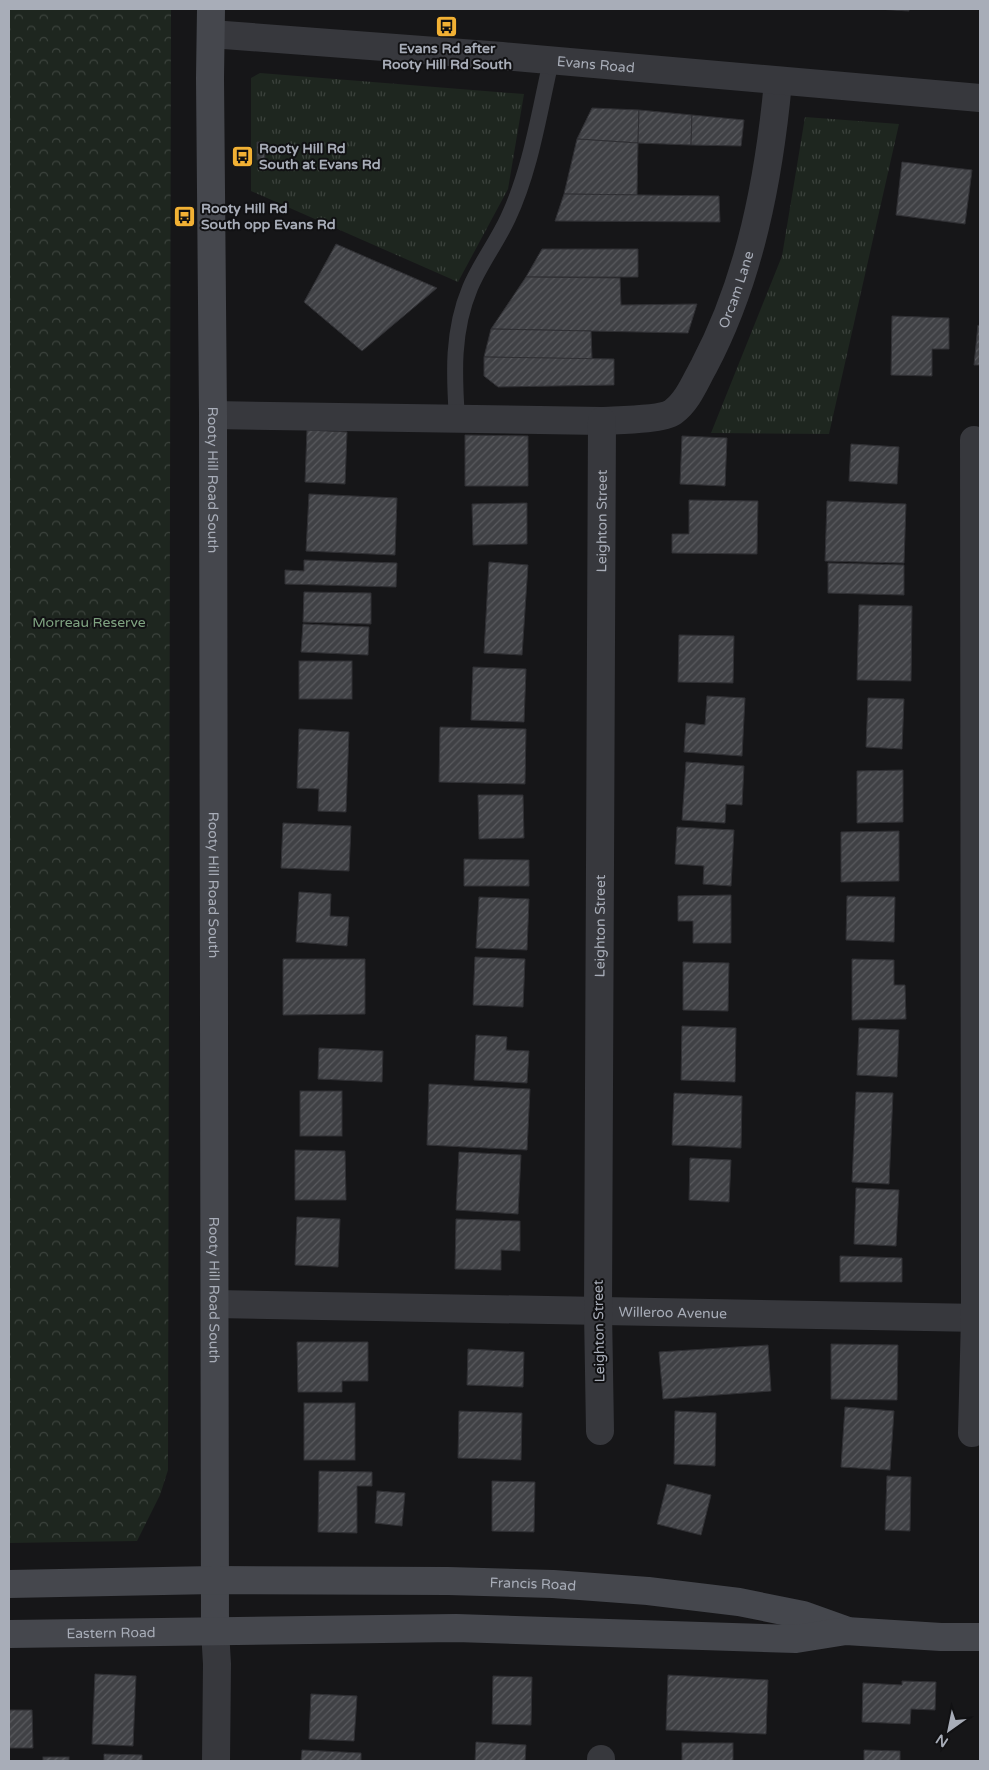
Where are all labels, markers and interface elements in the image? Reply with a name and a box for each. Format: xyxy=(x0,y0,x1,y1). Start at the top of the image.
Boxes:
bus stop icon: Evans Rd after Rooty Hill Rd South xyxy=(435,14,459,38)
place label: Evans Rd after Rooty Hill Rd South xyxy=(382,40,512,73)
street label: Evans Road xyxy=(556,52,635,76)
place label: Rooty Hill Rd South at Evans Rd xyxy=(259,140,381,173)
bus stop icon: Rooty Hill Rd South at Evans Rd xyxy=(231,144,255,168)
place label: Rooty Hill Rd South opp Evans Rd xyxy=(201,200,336,233)
bus stop icon: Rooty Hill Rd South opp Evans Rd xyxy=(173,204,197,228)
street label: Orcam Lane xyxy=(714,249,757,331)
street label: Rooty Hill Road South xyxy=(204,407,222,553)
street label: Leighton Street xyxy=(593,469,610,572)
park label: Morreau Reserve xyxy=(32,614,146,631)
street label: Rooty Hill Road South xyxy=(205,812,222,958)
street label: Leighton Street xyxy=(591,874,608,977)
street label: Rooty Hill Road South xyxy=(206,1217,223,1363)
street label: Leighton Street xyxy=(590,1279,608,1382)
street label: Willeroo Avenue xyxy=(619,1303,727,1322)
street label: Francis Road xyxy=(489,1574,577,1594)
street label: Eastern Road xyxy=(66,1624,156,1642)
north arrow xyxy=(924,1705,974,1755)
text: N xyxy=(933,1730,952,1751)

